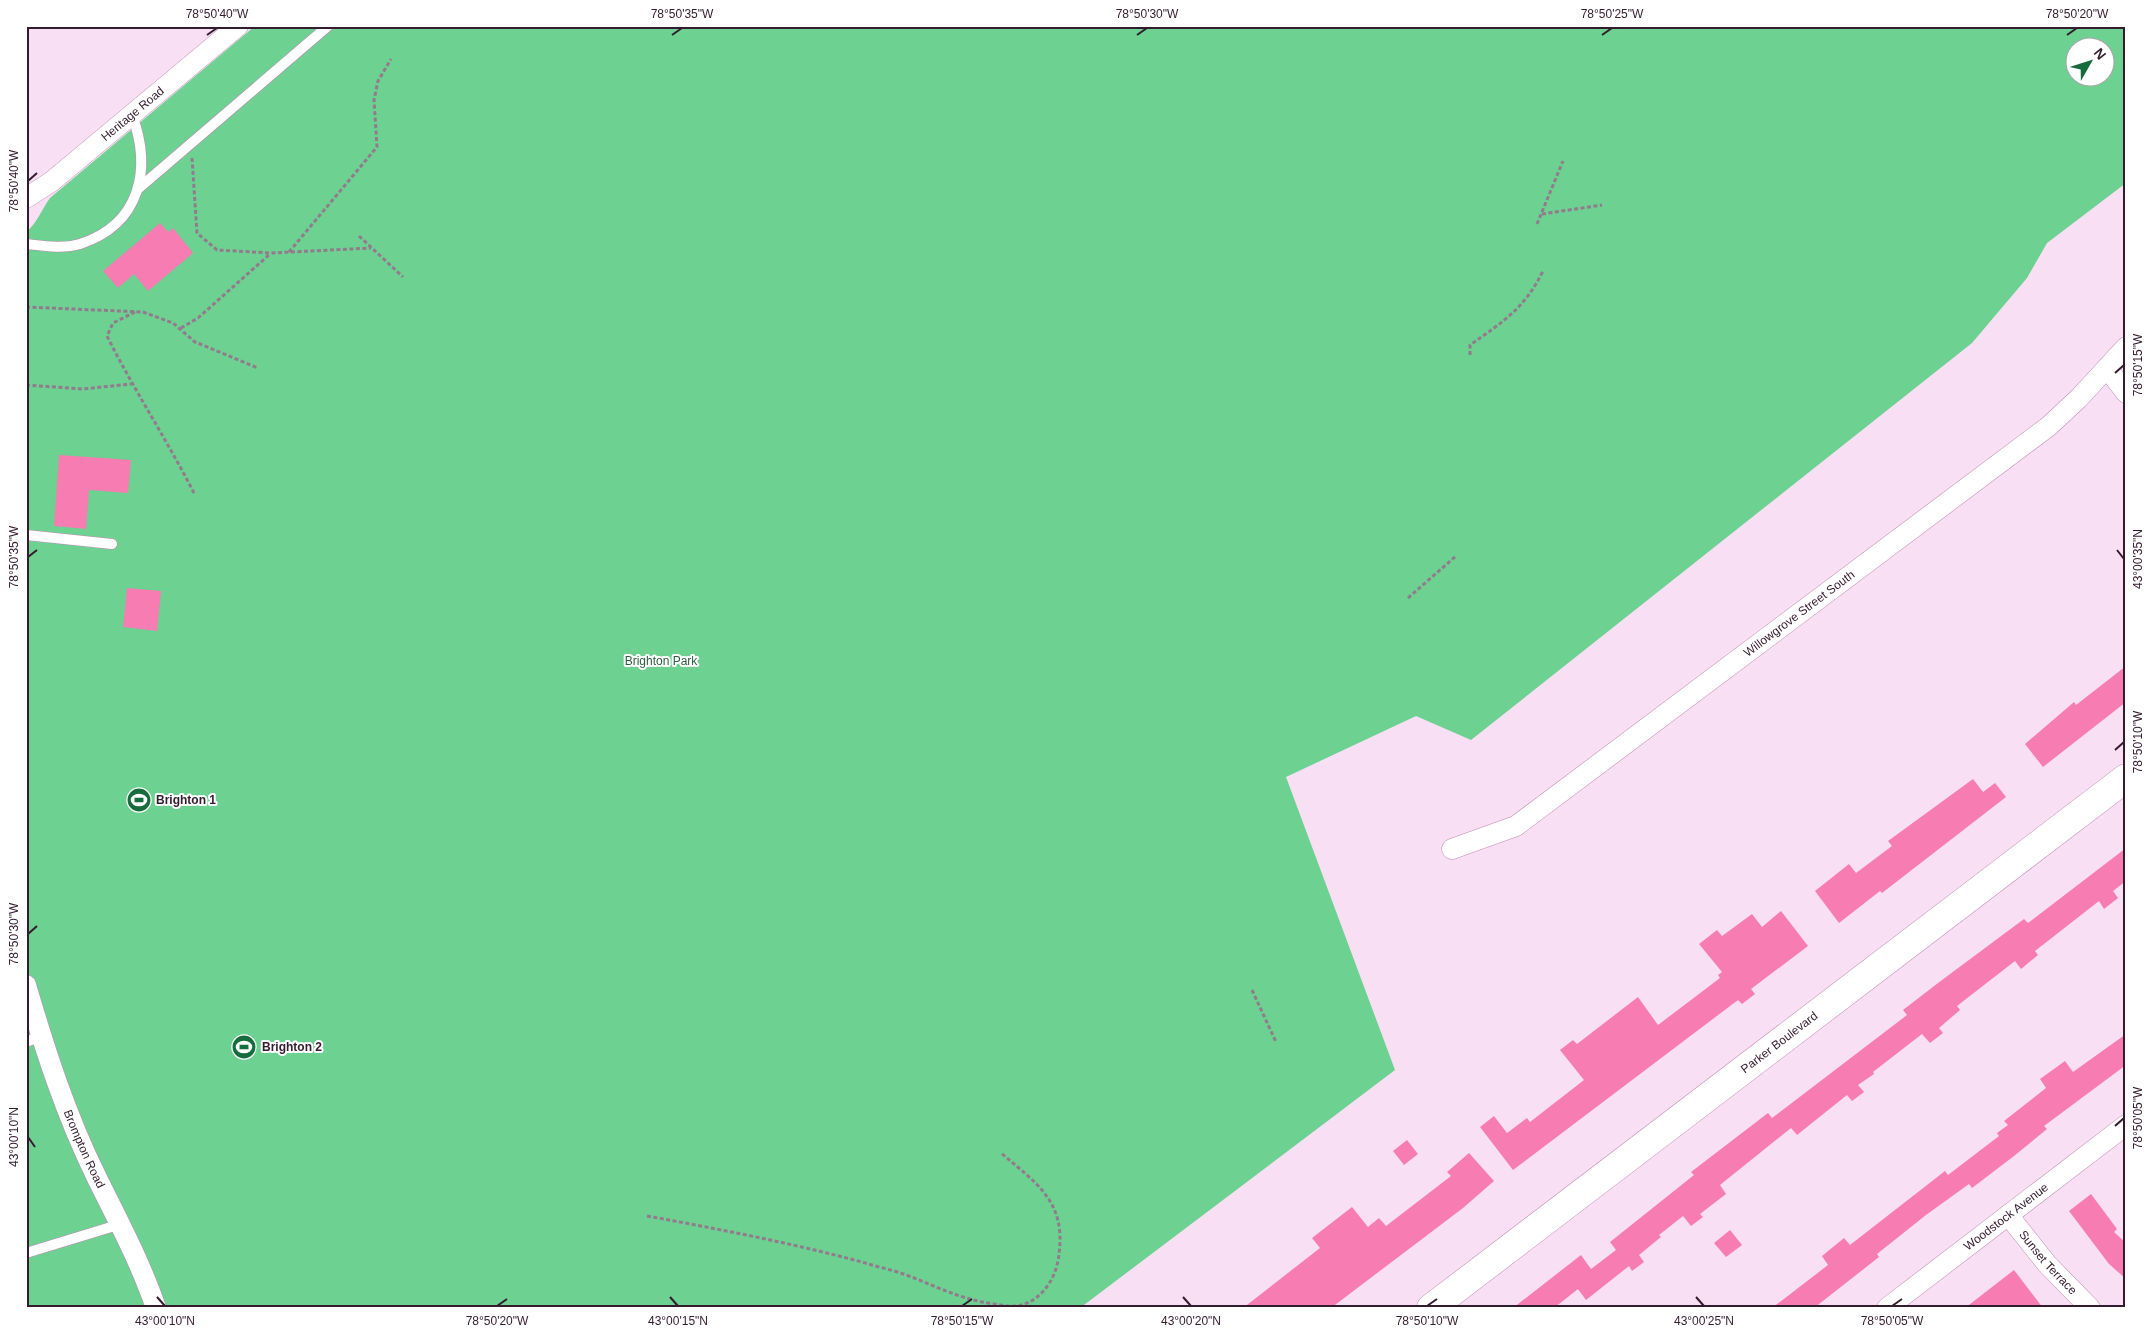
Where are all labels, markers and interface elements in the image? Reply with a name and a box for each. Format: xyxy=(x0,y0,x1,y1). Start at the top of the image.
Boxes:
text: 78°50'40"W xyxy=(186,7,249,21)
text: 78°50'35"W xyxy=(651,7,714,21)
text: 78°50'30"W xyxy=(1116,7,1179,21)
text: 78°50'25"W xyxy=(1581,7,1644,21)
text: 78°50'20"W xyxy=(2046,7,2109,21)
north arrow xyxy=(2064,38,2114,88)
text: N xyxy=(2091,45,2110,63)
street label: Heritage Road xyxy=(98,84,167,144)
text: 78°50'40"W xyxy=(7,149,21,212)
text: 78°50'15"W xyxy=(2131,333,2145,396)
text: 78°50'35"W xyxy=(7,525,21,588)
text: 43°00'35"N xyxy=(2131,529,2145,589)
street label: Willowgrove Street South xyxy=(1741,567,1857,660)
park label: Brighton Park xyxy=(625,654,698,668)
text: 78°50'10"W xyxy=(2131,710,2145,773)
sports icon: Brighton 1 xyxy=(126,787,152,813)
place label: Brighton 1 xyxy=(156,793,216,807)
text: 78°50'30"W xyxy=(7,902,21,965)
street label: Parker Boulevard xyxy=(1738,1009,1820,1076)
sports icon: Brighton 2 xyxy=(231,1034,257,1060)
place label: Brighton 2 xyxy=(262,1040,322,1054)
text: 78°50'05"W xyxy=(2131,1086,2145,1149)
text: 43°00'10"N xyxy=(7,1107,21,1167)
street label: Brompton Road xyxy=(61,1108,108,1190)
street label: Woodstock Avenue xyxy=(1961,1180,2051,1253)
street label: Sunset Terrace xyxy=(2016,1228,2080,1297)
text: 43°00'10"N xyxy=(135,1314,195,1328)
text: 78°50'20"W xyxy=(466,1314,529,1328)
text: 43°00'15"N xyxy=(648,1314,708,1328)
text: 78°50'15"W xyxy=(931,1314,994,1328)
text: 43°00'20"N xyxy=(1161,1314,1221,1328)
text: 78°50'10"W xyxy=(1396,1314,1459,1328)
text: 43°00'25"N xyxy=(1674,1314,1734,1328)
text: 78°50'05"W xyxy=(1861,1314,1924,1328)

